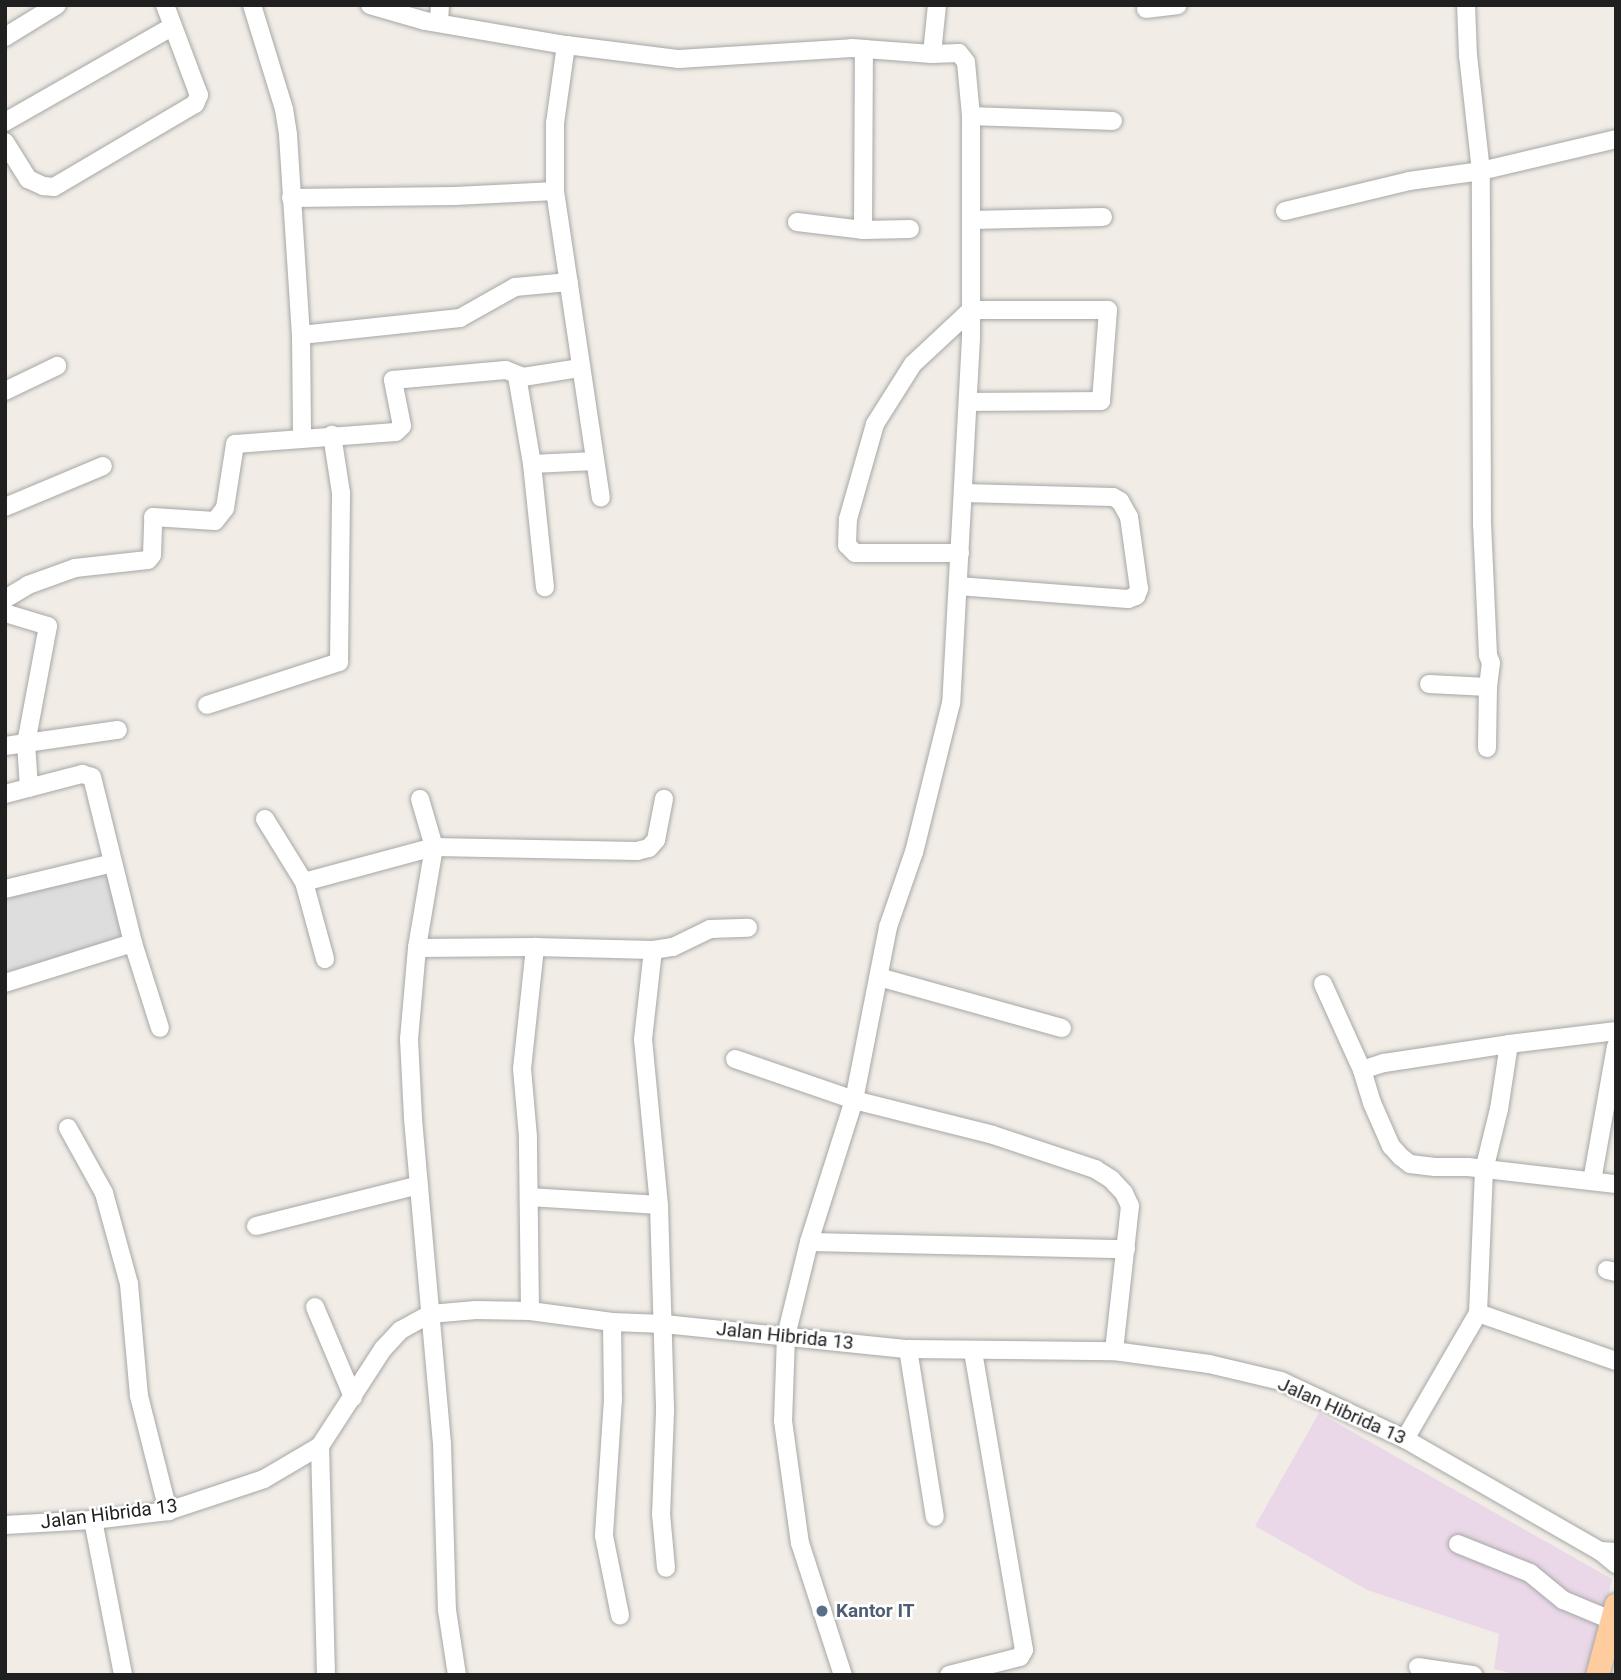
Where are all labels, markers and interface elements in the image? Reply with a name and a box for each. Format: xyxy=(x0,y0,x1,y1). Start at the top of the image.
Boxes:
street label: Jalan Hibrida 13 xyxy=(715,1317,855,1355)
street label: Jalan Hibrida 13 xyxy=(1274,1373,1410,1449)
street label: Jalan Hibrida 13 xyxy=(39,1494,179,1534)
place label: Kantor IT xyxy=(836,1600,915,1622)
marker: Kantor IT xyxy=(814,1603,830,1619)

